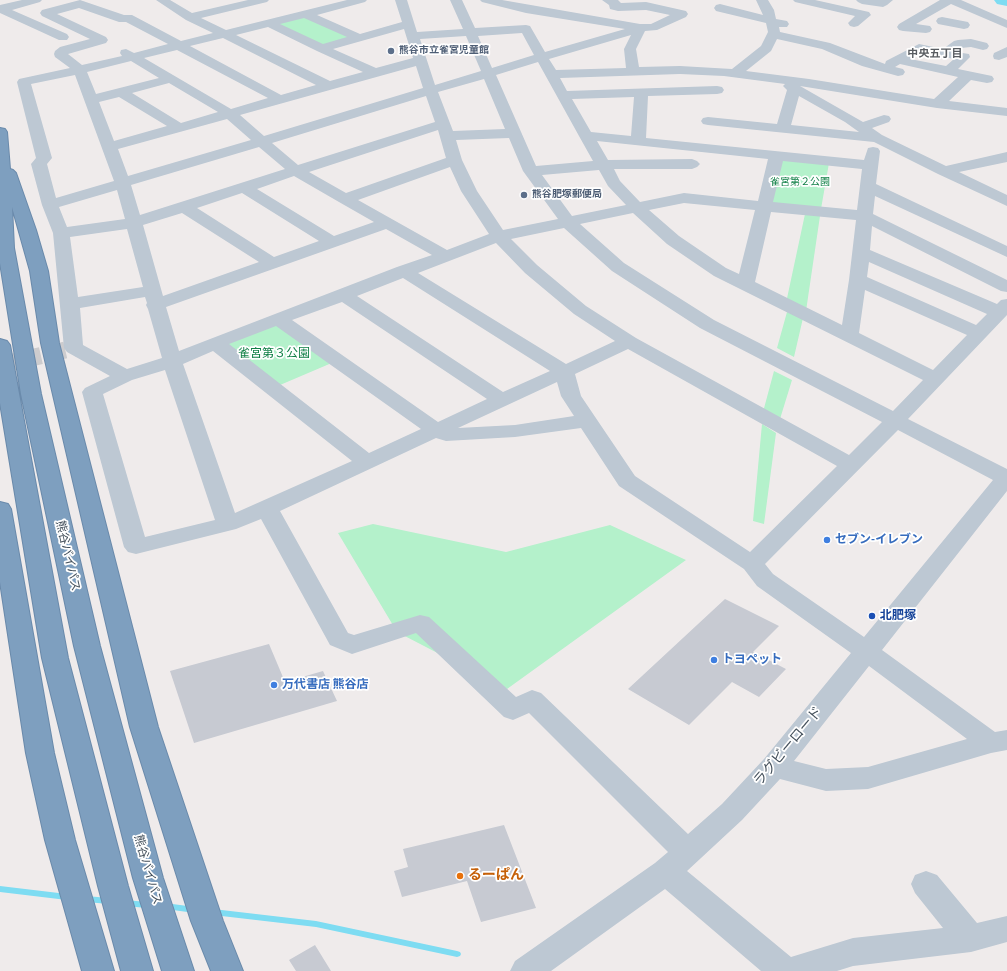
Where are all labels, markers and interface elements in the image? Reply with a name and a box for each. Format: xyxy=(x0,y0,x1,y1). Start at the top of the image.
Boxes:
place label: 熊谷市立雀宮児童館 xyxy=(399,45,489,57)
marker: 熊谷市立雀宮児童館 xyxy=(386,46,396,56)
district label: 中央五丁目 xyxy=(908,48,962,62)
park label: 雀宮第２公園 xyxy=(770,177,830,189)
place label: 熊谷肥塚郵便局 xyxy=(532,189,602,201)
marker: 熊谷肥塚郵便局 xyxy=(519,190,529,200)
park label: 雀宮第３公園 xyxy=(238,347,310,361)
street label: 熊谷バイパス xyxy=(52,519,82,593)
place label: セブン-イレブン xyxy=(835,533,923,547)
marker: セブン-イレブン xyxy=(822,535,832,545)
place label: 北肥塚 xyxy=(880,609,916,623)
marker: 北肥塚 xyxy=(867,611,877,621)
place label: トヨペット xyxy=(722,653,782,667)
marker: トヨペット xyxy=(709,655,719,665)
place label: 万代書店 熊谷店 xyxy=(282,678,368,692)
marker: 万代書店 熊谷店 xyxy=(269,680,279,690)
street label: ラグビーロード xyxy=(751,704,827,790)
street label: 熊谷バイパス xyxy=(130,833,164,907)
place label: るーぱん xyxy=(468,868,524,884)
marker: るーぱん xyxy=(455,871,465,881)

